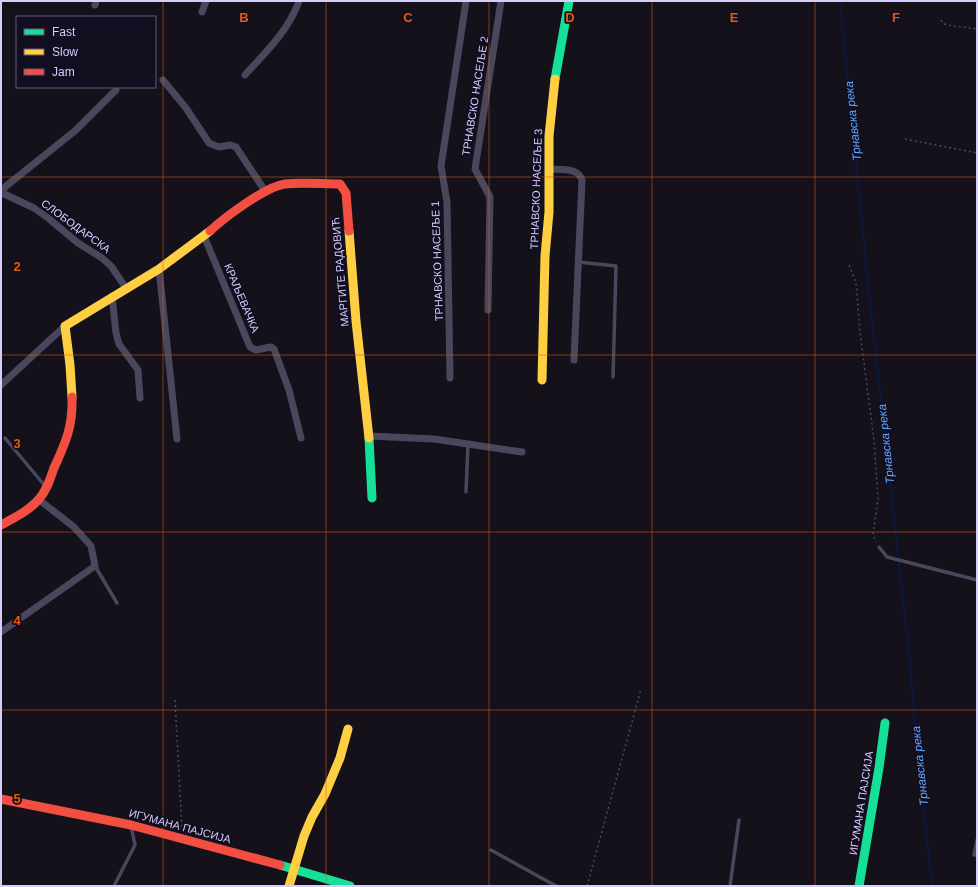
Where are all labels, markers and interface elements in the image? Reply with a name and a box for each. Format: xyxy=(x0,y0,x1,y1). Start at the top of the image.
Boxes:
text: B xyxy=(239,10,249,25)
text: C xyxy=(403,10,413,25)
text: D xyxy=(565,10,575,25)
text: E xyxy=(730,10,739,25)
text: F xyxy=(892,10,900,25)
legend xyxy=(16,16,156,88)
text: Fast xyxy=(52,25,76,39)
street label: ТРНАВСКО НАСЕЉЕ 2 xyxy=(460,35,490,157)
text: Slow xyxy=(52,45,78,59)
text: Jam xyxy=(52,65,75,79)
water label: Трнавска река xyxy=(842,80,864,162)
street label: ТРНАВСКО НАСЕЉЕ 3 xyxy=(528,129,544,249)
street label: СЛОБОДАРСКА xyxy=(39,197,113,255)
street label: ТРНАВСКО НАСЕЉЕ 1 xyxy=(429,201,445,321)
street label: МАРГИТЕ РАДОВИЋ xyxy=(329,217,351,327)
text: 2 xyxy=(13,259,21,274)
street label: КРАЉЕВАЧКА xyxy=(222,262,262,335)
water label: Трнавска река xyxy=(875,403,897,485)
text: 3 xyxy=(13,436,21,451)
text: 4 xyxy=(13,613,21,628)
water label: Трнавска река xyxy=(909,725,931,807)
street label: ИГУМАНА ПАЈСИЈА xyxy=(847,749,875,856)
text: 5 xyxy=(13,791,21,806)
street label: ИГУМАНА ПАЈСИЈА xyxy=(128,807,233,846)

